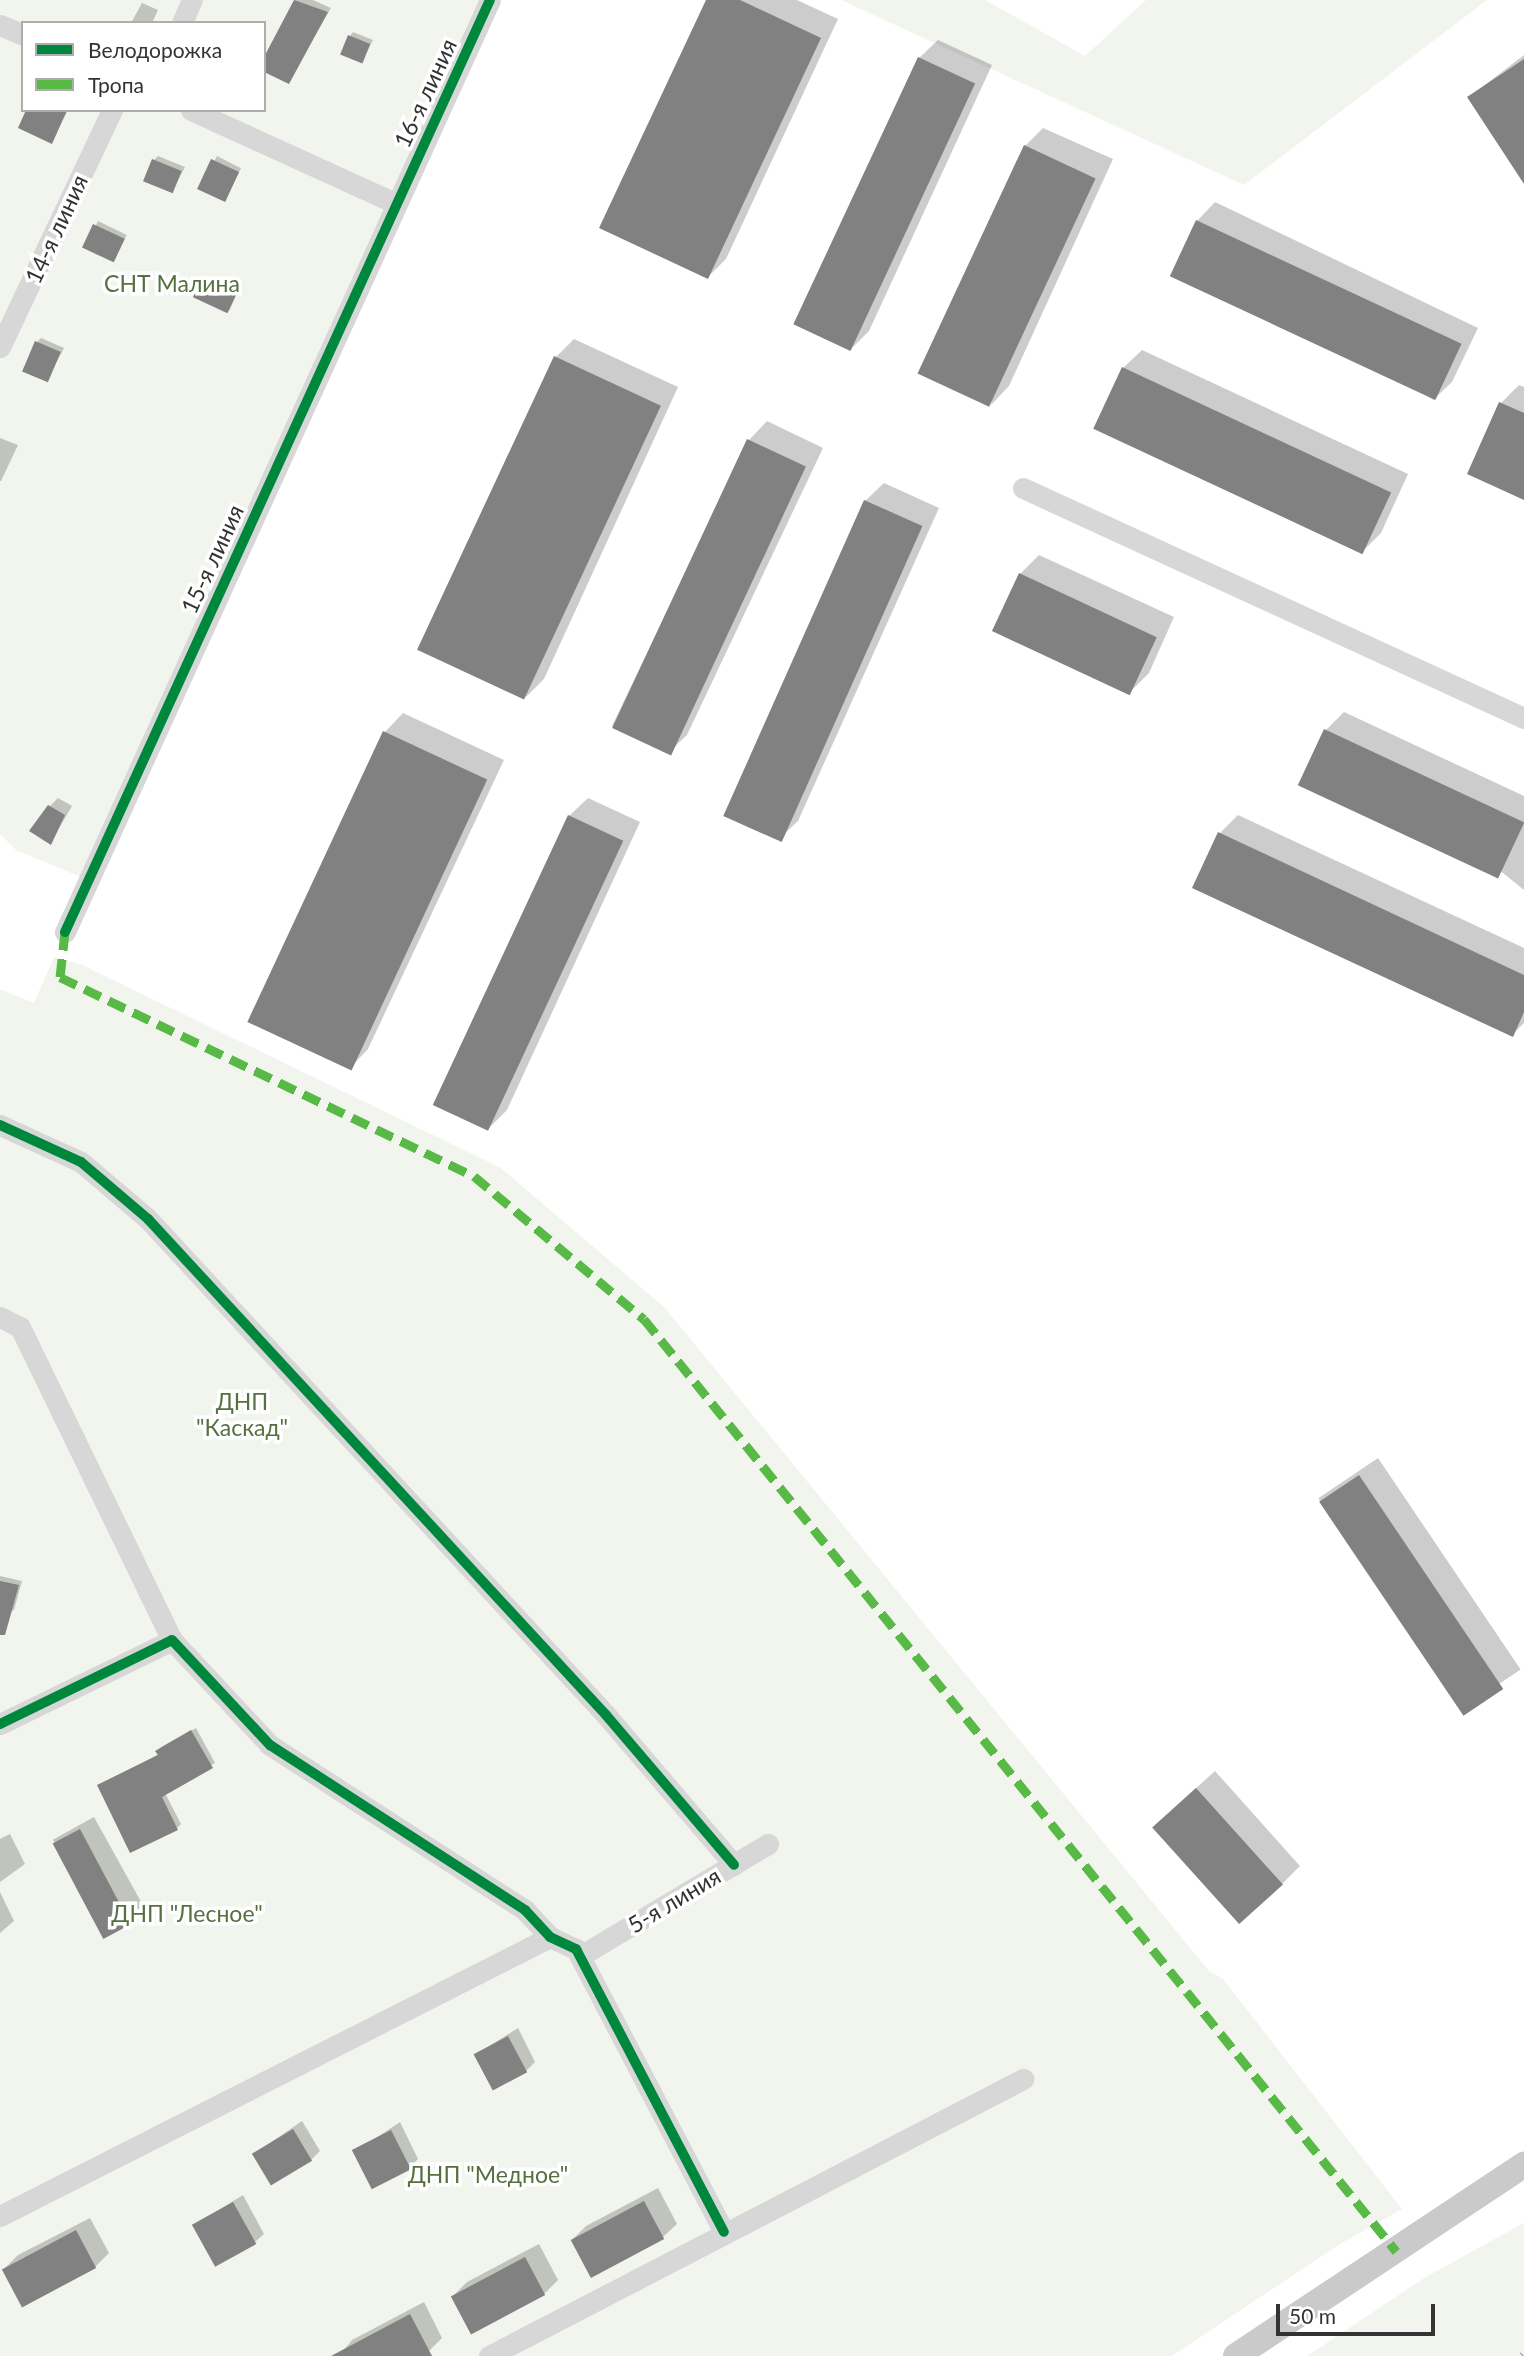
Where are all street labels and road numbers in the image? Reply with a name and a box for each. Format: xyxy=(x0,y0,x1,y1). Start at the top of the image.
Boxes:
street label: 16-я линия xyxy=(388,34,462,152)
street label: 14-я линия xyxy=(19,170,93,288)
street label: 15-я линия xyxy=(175,500,249,618)
street label: 5-я линия xyxy=(623,1862,725,1938)

